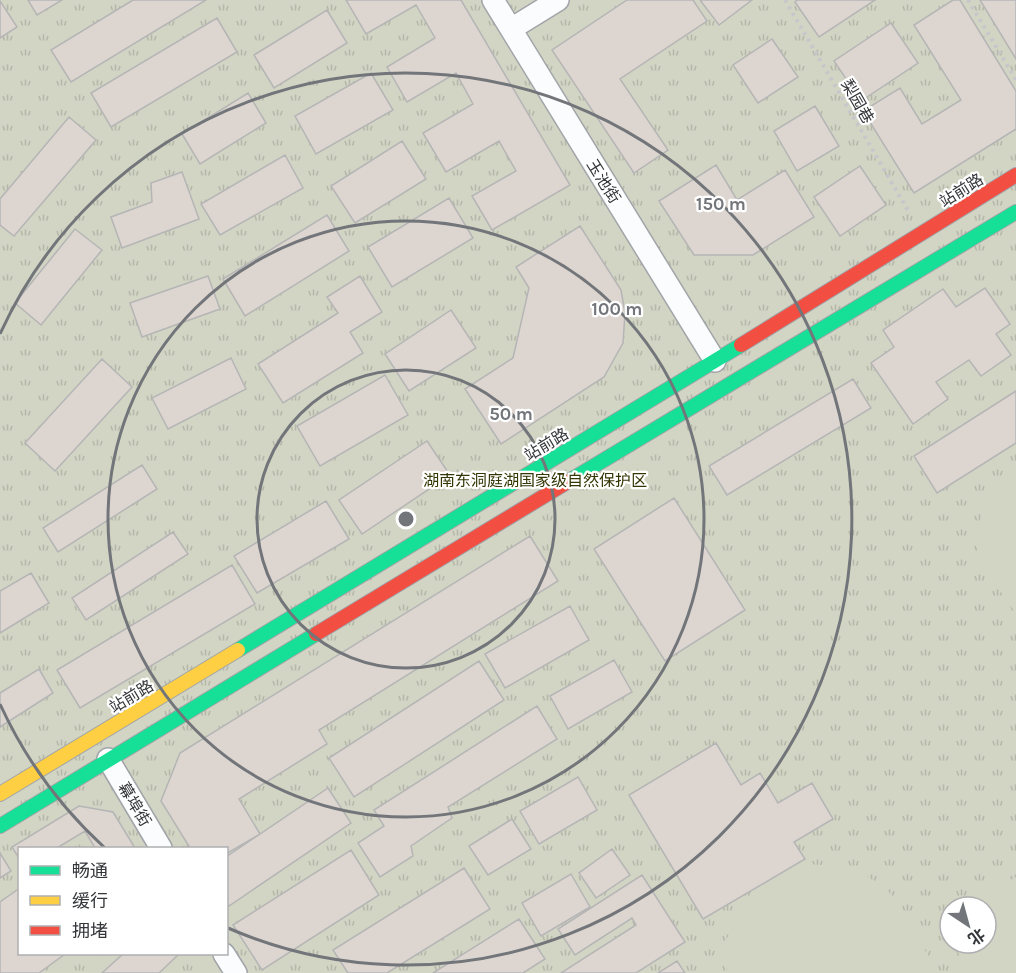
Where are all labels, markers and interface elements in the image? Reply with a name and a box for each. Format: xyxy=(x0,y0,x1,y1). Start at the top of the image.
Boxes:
street label: 梨园巷 xyxy=(837,76,878,127)
street label: 玉池街 xyxy=(583,156,624,207)
street label: 站前路 xyxy=(936,170,987,211)
text: 150 m xyxy=(696,193,746,215)
text: 100 m xyxy=(592,298,642,320)
text: 50 m xyxy=(489,403,533,425)
street label: 站前路 xyxy=(521,424,572,465)
park label: 湖南东洞庭湖国家级自然保护区 xyxy=(423,471,647,490)
centre of rings xyxy=(396,509,416,529)
street label: 站前路 xyxy=(106,676,157,717)
street label: 幕埠街 xyxy=(114,779,155,830)
legend xyxy=(18,847,228,955)
text: 畅通 xyxy=(72,860,108,882)
text: 缓行 xyxy=(72,890,108,912)
north arrow xyxy=(938,895,998,955)
text: 拥堵 xyxy=(72,920,108,942)
text: 北 xyxy=(964,924,989,949)

